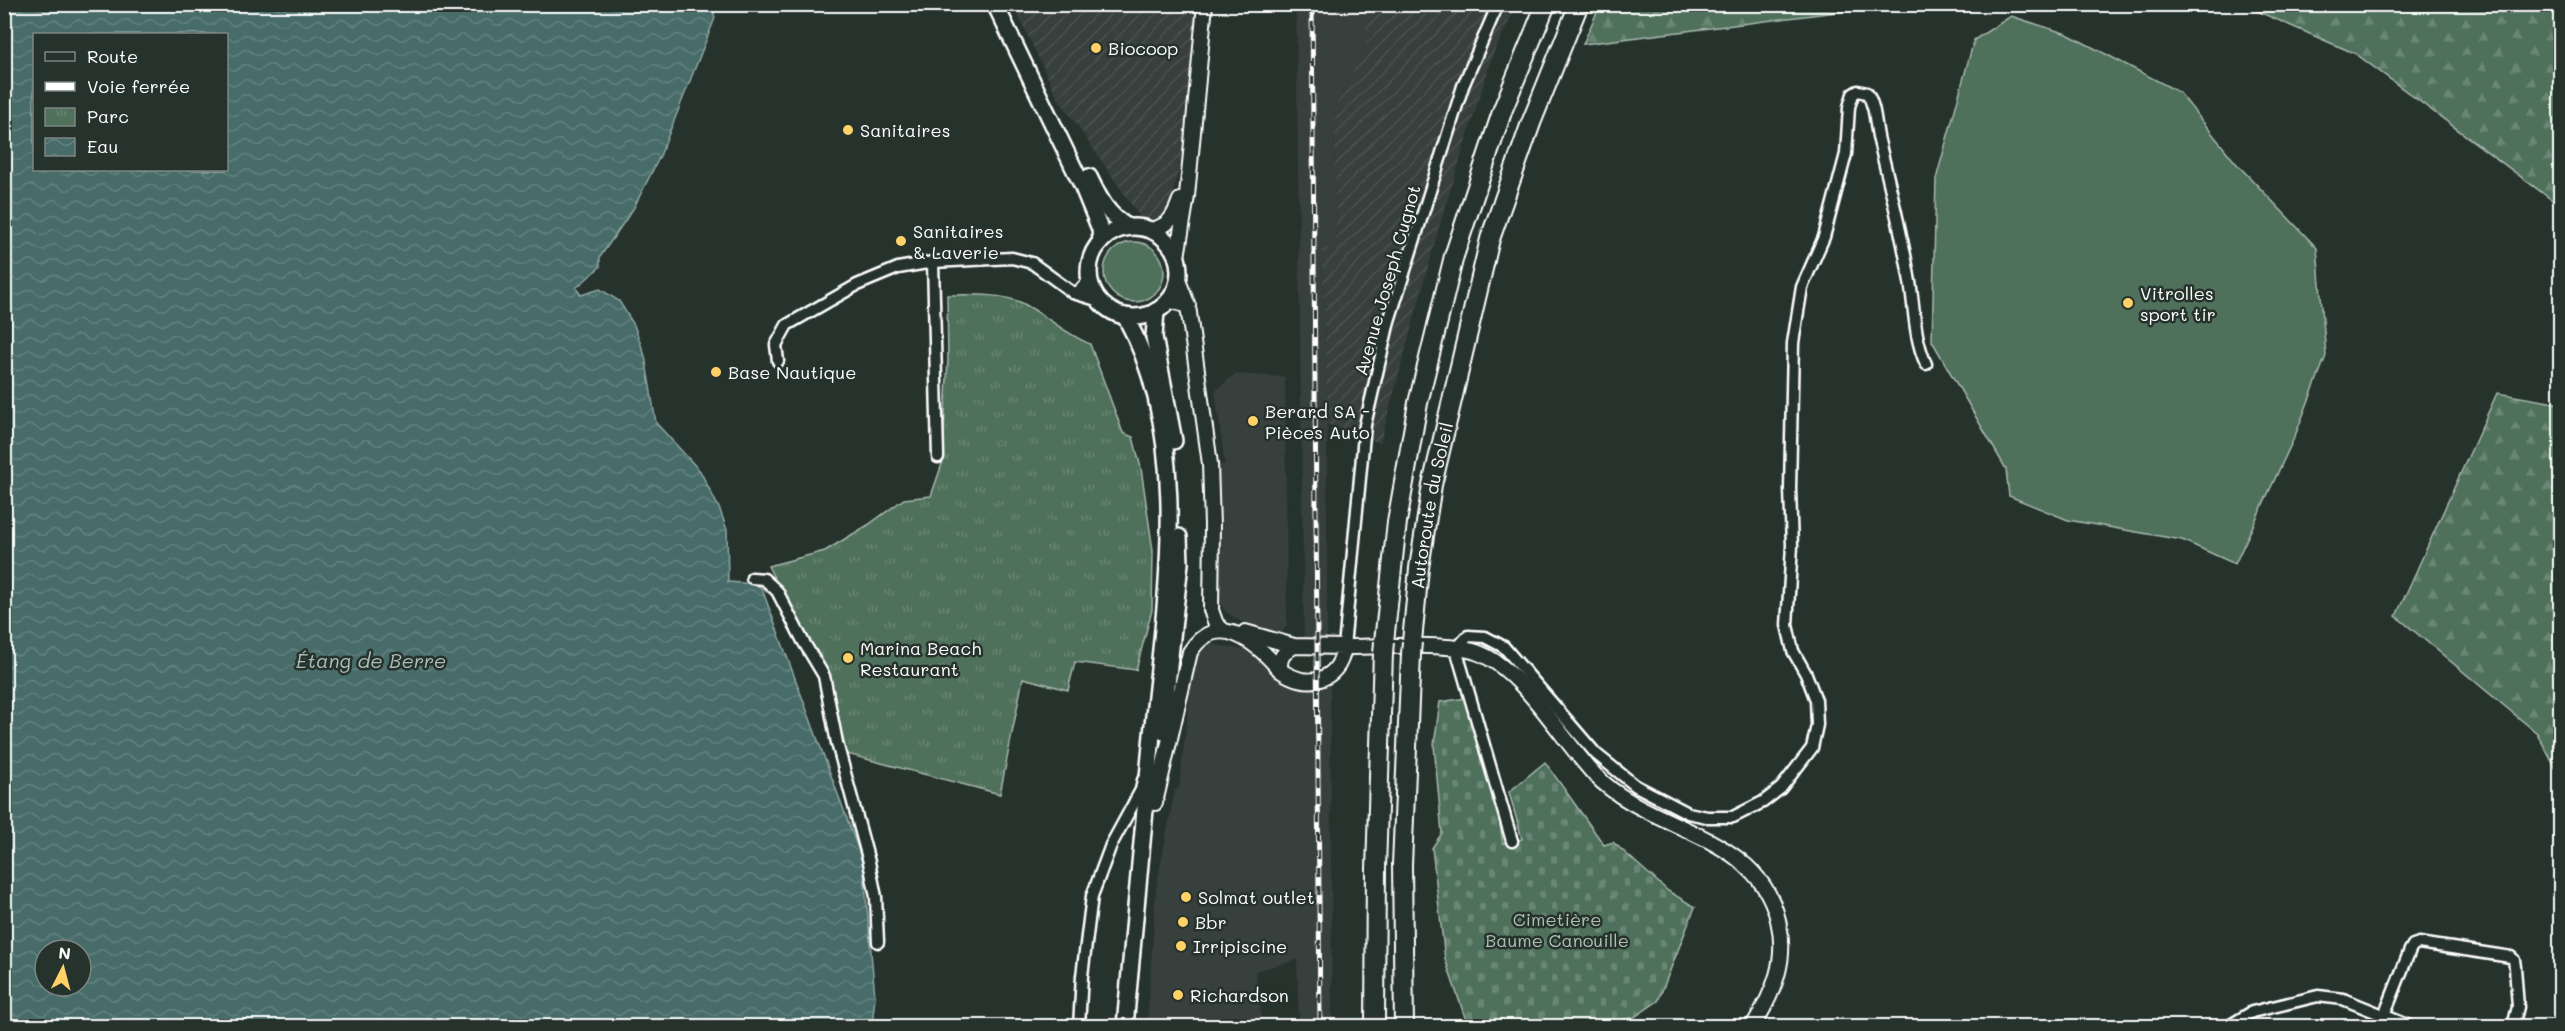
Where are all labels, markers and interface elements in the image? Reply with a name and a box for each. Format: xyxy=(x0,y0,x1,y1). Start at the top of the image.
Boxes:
legend xyxy=(33,33,228,171)
place label: Biocoop xyxy=(1108,36,1178,60)
marker: Biocoop xyxy=(1089,41,1103,55)
text: Route xyxy=(87,44,138,68)
text: Voie ferrée xyxy=(87,74,190,98)
text: Parc xyxy=(87,104,129,128)
place label: Sanitaires xyxy=(860,118,950,142)
marker: Sanitaires xyxy=(841,123,855,137)
text: Eau xyxy=(87,134,118,158)
street label: Avenue Joseph Cugnot xyxy=(1348,182,1426,378)
place label: Sanitaires & Laverie xyxy=(913,219,1003,264)
marker: Sanitaires & Laverie xyxy=(894,234,908,248)
place label: Vitrolles sport tir xyxy=(2140,281,2216,326)
marker: Vitrolles sport tir xyxy=(2121,296,2135,310)
place label: Base Nautique xyxy=(728,360,856,384)
marker: Base Nautique xyxy=(709,365,723,379)
place label: Berard SA - Pièces Auto xyxy=(1265,399,1370,444)
marker: Berard SA - Pièces Auto xyxy=(1246,414,1260,428)
street label: Autoroute du Soleil xyxy=(1405,420,1458,590)
place label: Marina Beach Restaurant xyxy=(860,636,981,681)
water label: Étang de Berre xyxy=(296,647,446,673)
marker: Marina Beach Restaurant xyxy=(841,651,855,665)
place label: Solmat outlet xyxy=(1198,885,1315,909)
marker: Solmat outlet xyxy=(1179,890,1193,904)
park label: Cimetière Baume Canouille xyxy=(1485,907,1629,952)
place label: Bbr xyxy=(1195,910,1227,934)
marker: Bbr xyxy=(1176,915,1190,929)
place label: Irripiscine xyxy=(1193,934,1287,958)
north arrow xyxy=(33,938,93,998)
marker: Irripiscine xyxy=(1174,939,1188,953)
text: N xyxy=(57,942,72,964)
place label: Richardson xyxy=(1190,983,1289,1007)
marker: Richardson xyxy=(1171,988,1185,1002)

